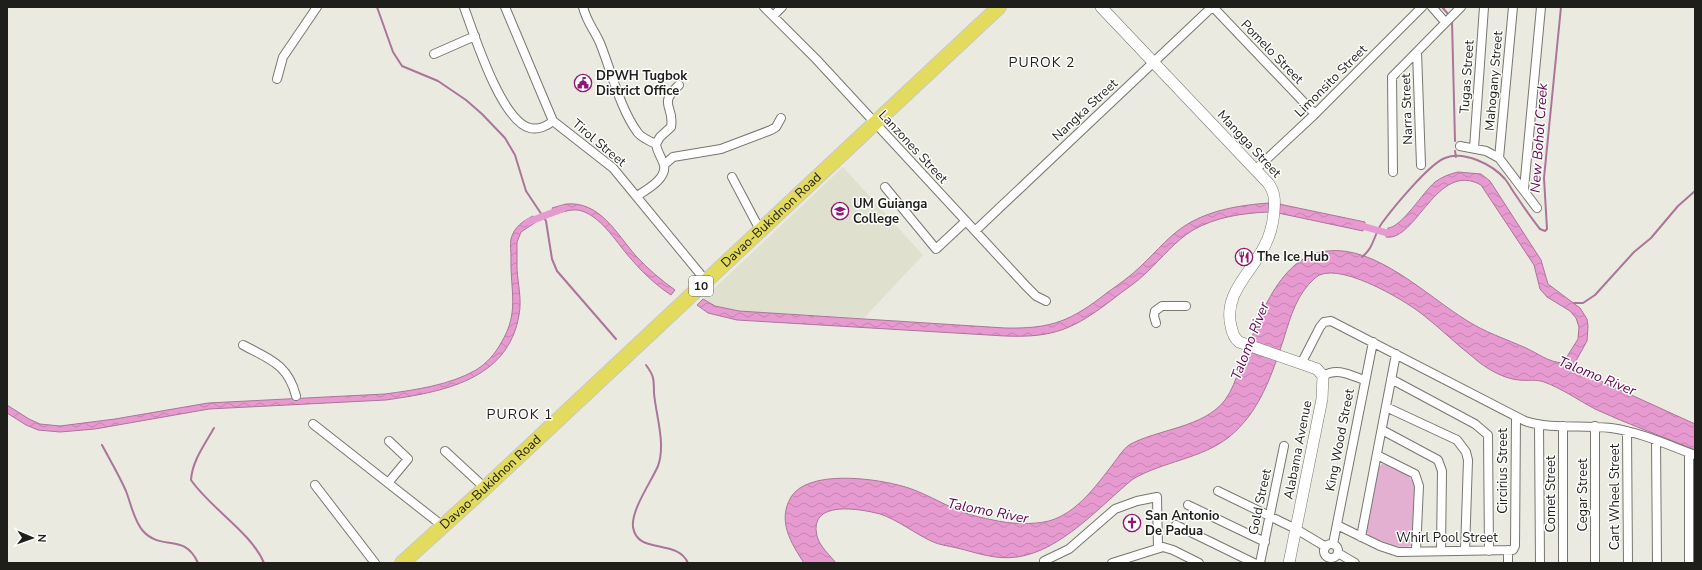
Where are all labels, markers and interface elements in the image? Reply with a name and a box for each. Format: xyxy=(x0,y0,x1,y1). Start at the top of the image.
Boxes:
street label: Pomelo Street xyxy=(1237,16,1308,88)
street label: Mahogany Street xyxy=(1481,30,1507,132)
street label: Tugas Street xyxy=(1455,39,1479,114)
street label: Limonsito Street xyxy=(1291,41,1371,121)
district label: PUROK 2 xyxy=(1009,53,1075,72)
place label: DPWH Tugbok District Office xyxy=(596,67,688,100)
public building icon: DPWH Tugbok District Office xyxy=(573,73,593,93)
street label: Narra Street xyxy=(1397,73,1417,145)
street label: Nangka Street xyxy=(1048,75,1122,145)
water label: New Bohol Creek xyxy=(1526,81,1552,194)
street label: Mangga Street xyxy=(1213,106,1285,182)
street label: Lanzones Street xyxy=(874,107,952,188)
street label: Tirol Street xyxy=(568,115,630,171)
street label: Davao-Bukidnon Road xyxy=(717,168,826,272)
place label: UM Guianga College xyxy=(853,195,927,228)
school or university icon: UM Guianga College xyxy=(830,201,850,221)
restaurant icon: The Ice Hub xyxy=(1234,247,1254,267)
place label: The Ice Hub xyxy=(1257,248,1329,266)
road number: 10 xyxy=(689,276,713,296)
water label: Talomo River xyxy=(1226,298,1274,383)
water label: Talomo River xyxy=(1555,352,1640,401)
street label: King Wood Street xyxy=(1321,387,1359,493)
street label: Alabama Avenue xyxy=(1280,399,1316,501)
district label: PUROK 1 xyxy=(487,405,553,424)
street label: Circirius Street xyxy=(1494,428,1512,514)
street label: Davao-Bukidnon Road xyxy=(436,431,545,533)
street label: Cart Wheel Street xyxy=(1606,443,1624,550)
street label: Comet Street xyxy=(1542,455,1560,532)
street label: Cegar Street xyxy=(1574,458,1592,532)
street label: Gold Street xyxy=(1244,467,1276,537)
water label: Talomo River xyxy=(946,494,1031,528)
place label: San Antonio De Padua xyxy=(1145,507,1220,540)
church icon: San Antonio De Padua xyxy=(1122,513,1142,533)
north arrow xyxy=(12,518,52,558)
street label: Whirl Pool Street xyxy=(1396,529,1498,547)
text: N xyxy=(34,534,49,543)

